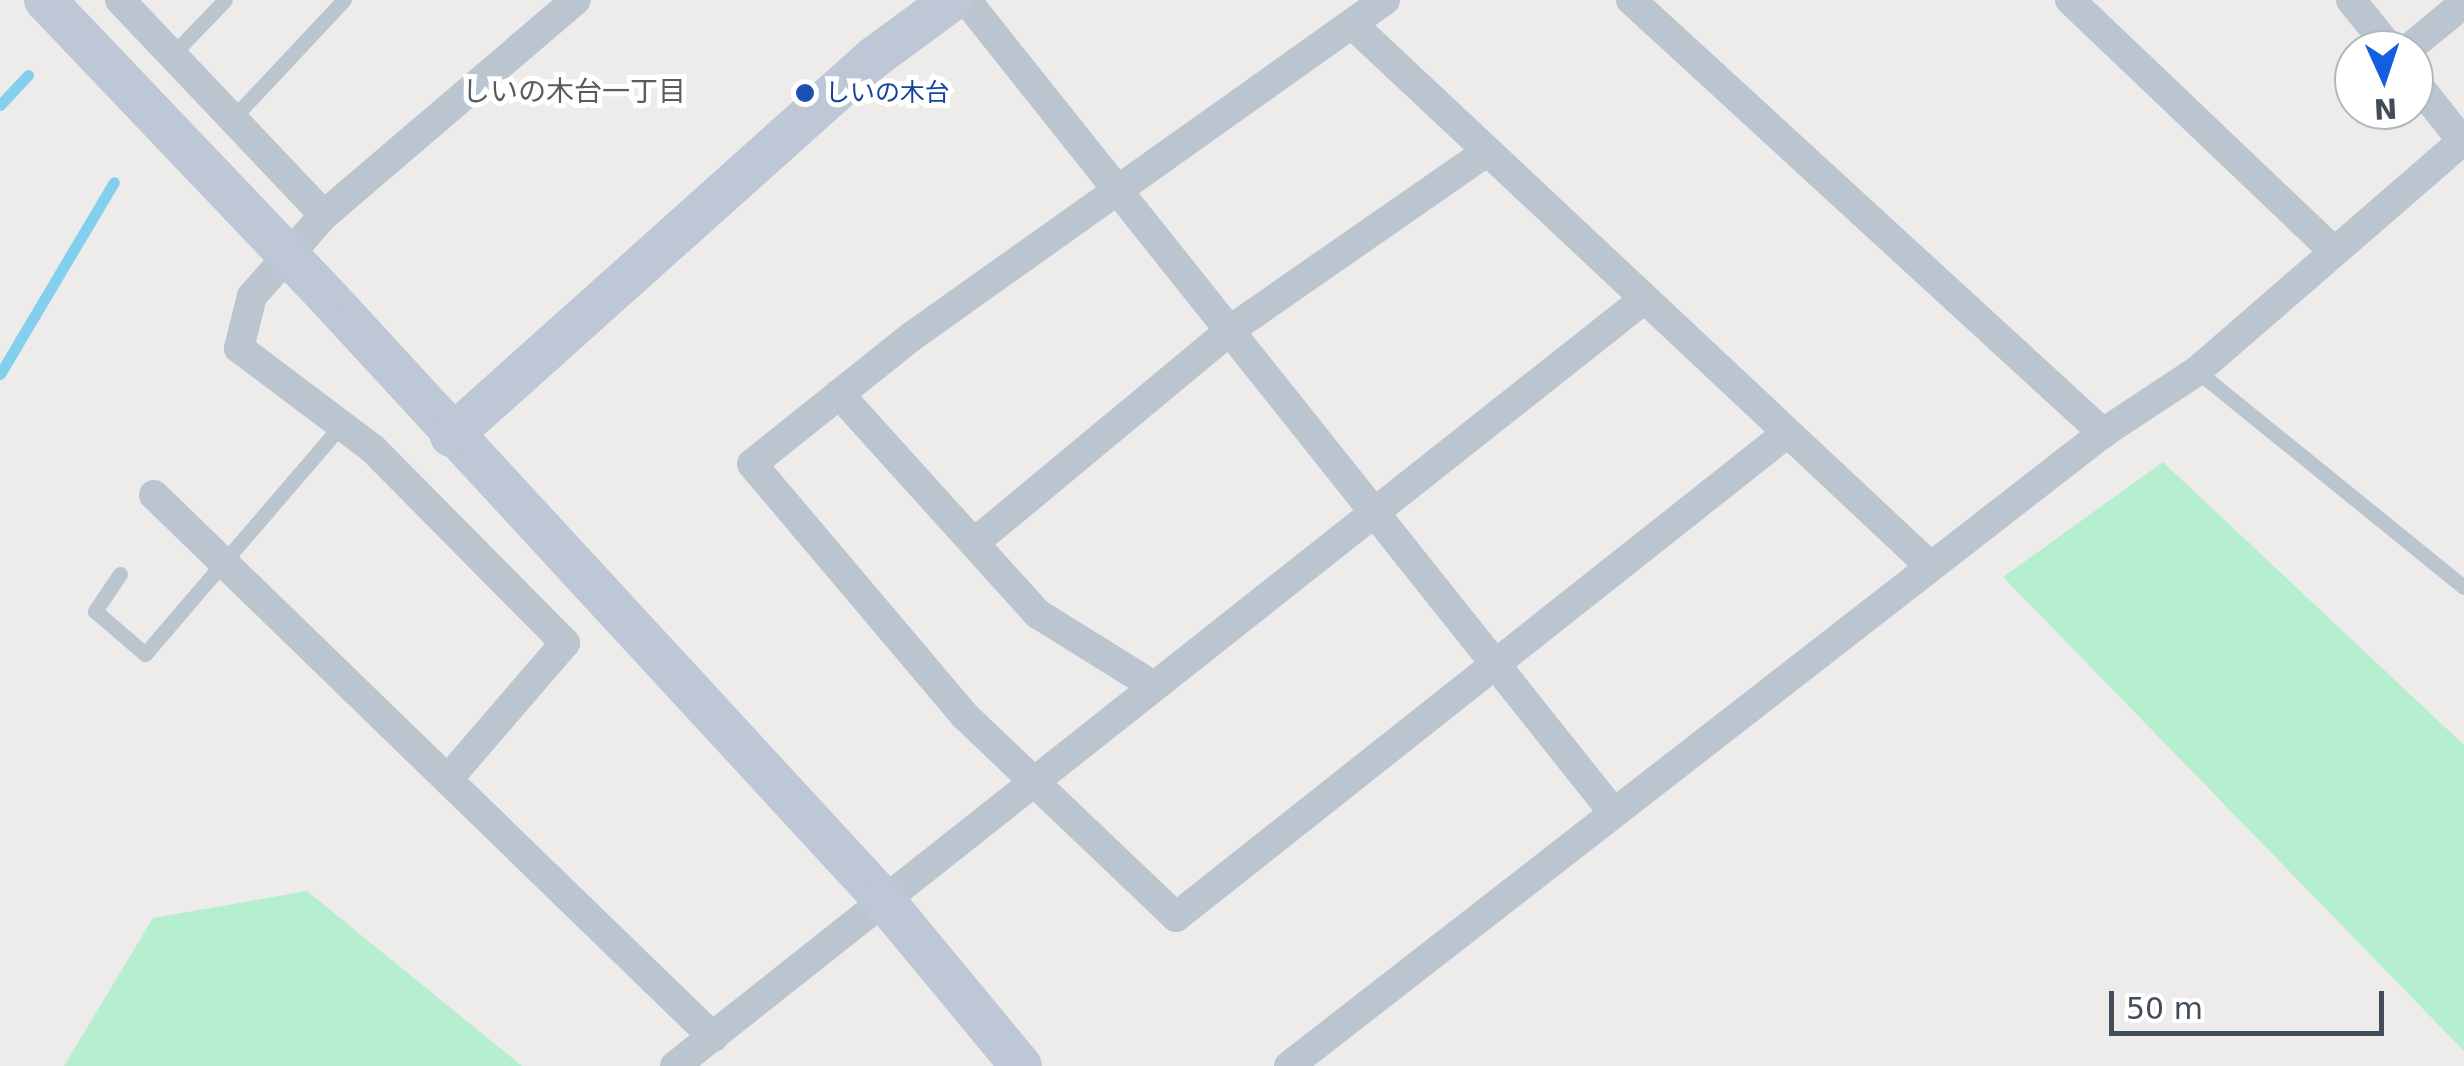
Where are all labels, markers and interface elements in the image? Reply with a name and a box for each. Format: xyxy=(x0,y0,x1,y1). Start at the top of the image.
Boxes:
north arrow xyxy=(2334,30,2434,130)
district label: しいの木台一丁目 xyxy=(462,75,686,109)
place label: しいの木台 xyxy=(825,78,950,108)
marker: しいの木台 xyxy=(794,82,816,104)
text: N xyxy=(2373,91,2398,126)
scale bar xyxy=(2114,971,2389,1033)
text: 50 m xyxy=(2126,991,2203,1026)

